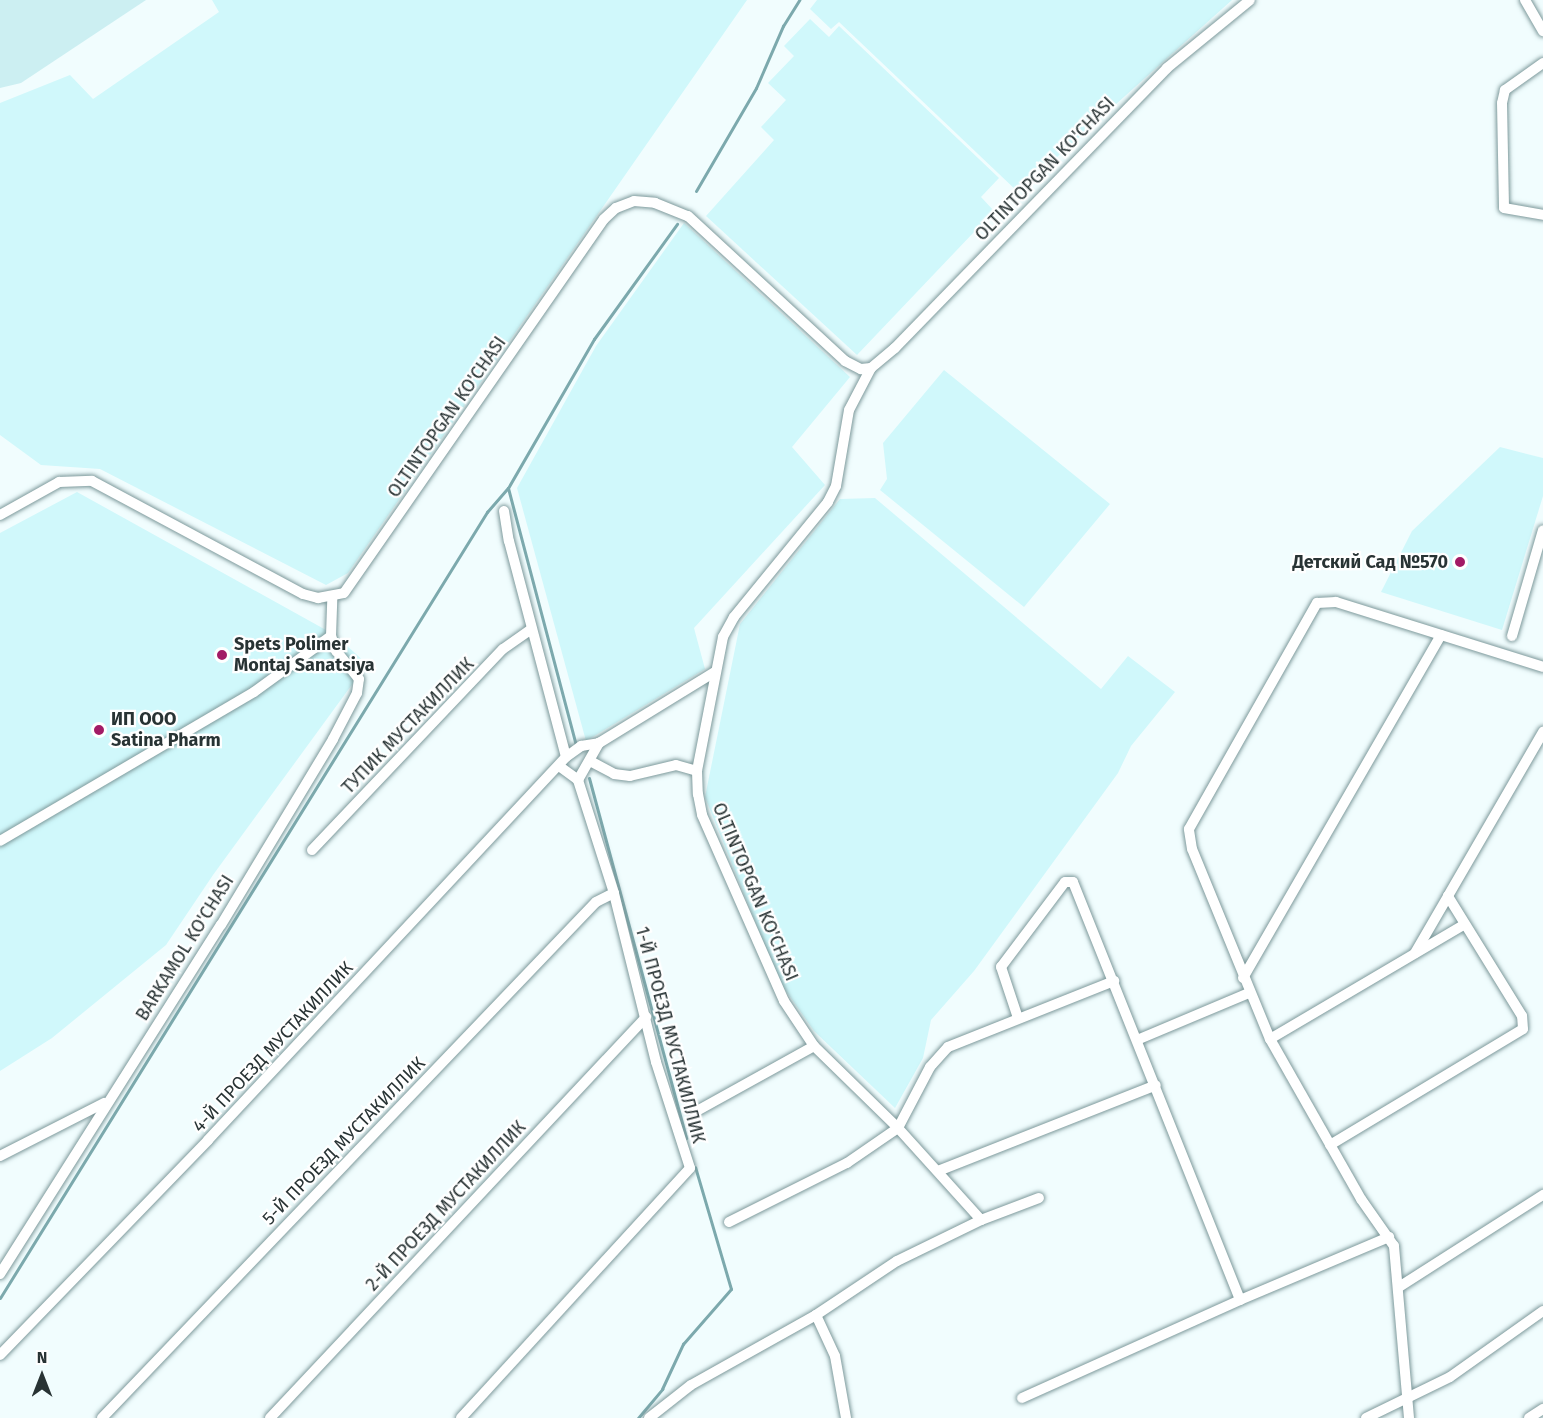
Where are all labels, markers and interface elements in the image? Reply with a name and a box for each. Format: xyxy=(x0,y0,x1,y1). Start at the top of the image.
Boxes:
street label: OLTINTOPGAN KO'CHASI xyxy=(971,93,1119,245)
street label: OLTINTOPGAN KO'CHASI xyxy=(383,332,511,502)
place label: Детский Сад №570 xyxy=(1293,551,1448,573)
marker: Детский Сад №570 xyxy=(1453,555,1467,569)
place label: Spets Polimer Montaj Sanatsiya xyxy=(234,634,375,676)
marker: Spets Polimer Montaj Sanatsiya xyxy=(215,648,229,662)
street label: ТУПИК МУСТАКИЛЛИК xyxy=(338,654,478,798)
place label: ИП ООО Satina Pharm xyxy=(111,709,221,752)
marker: ИП ООО Satina Pharm xyxy=(92,723,106,737)
street label: OLTINTOPGAN KO'CHASI xyxy=(708,800,802,984)
street label: BARKAMOL KO'CHASI xyxy=(131,871,239,1025)
street label: 1-Й ПРОЕЗД МУСТАКИЛЛИК xyxy=(631,924,709,1146)
street label: 4-Й ПРОЕЗД МУСТАКИЛЛИК xyxy=(188,957,358,1137)
street label: 5-Й ПРОЕЗД МУСТАКИЛЛИК xyxy=(258,1053,430,1229)
street label: 2-Й ПРОЕЗД МУСТАКИЛЛИК xyxy=(362,1117,530,1295)
north arrow xyxy=(12,1346,72,1406)
text: N xyxy=(37,1348,47,1367)

